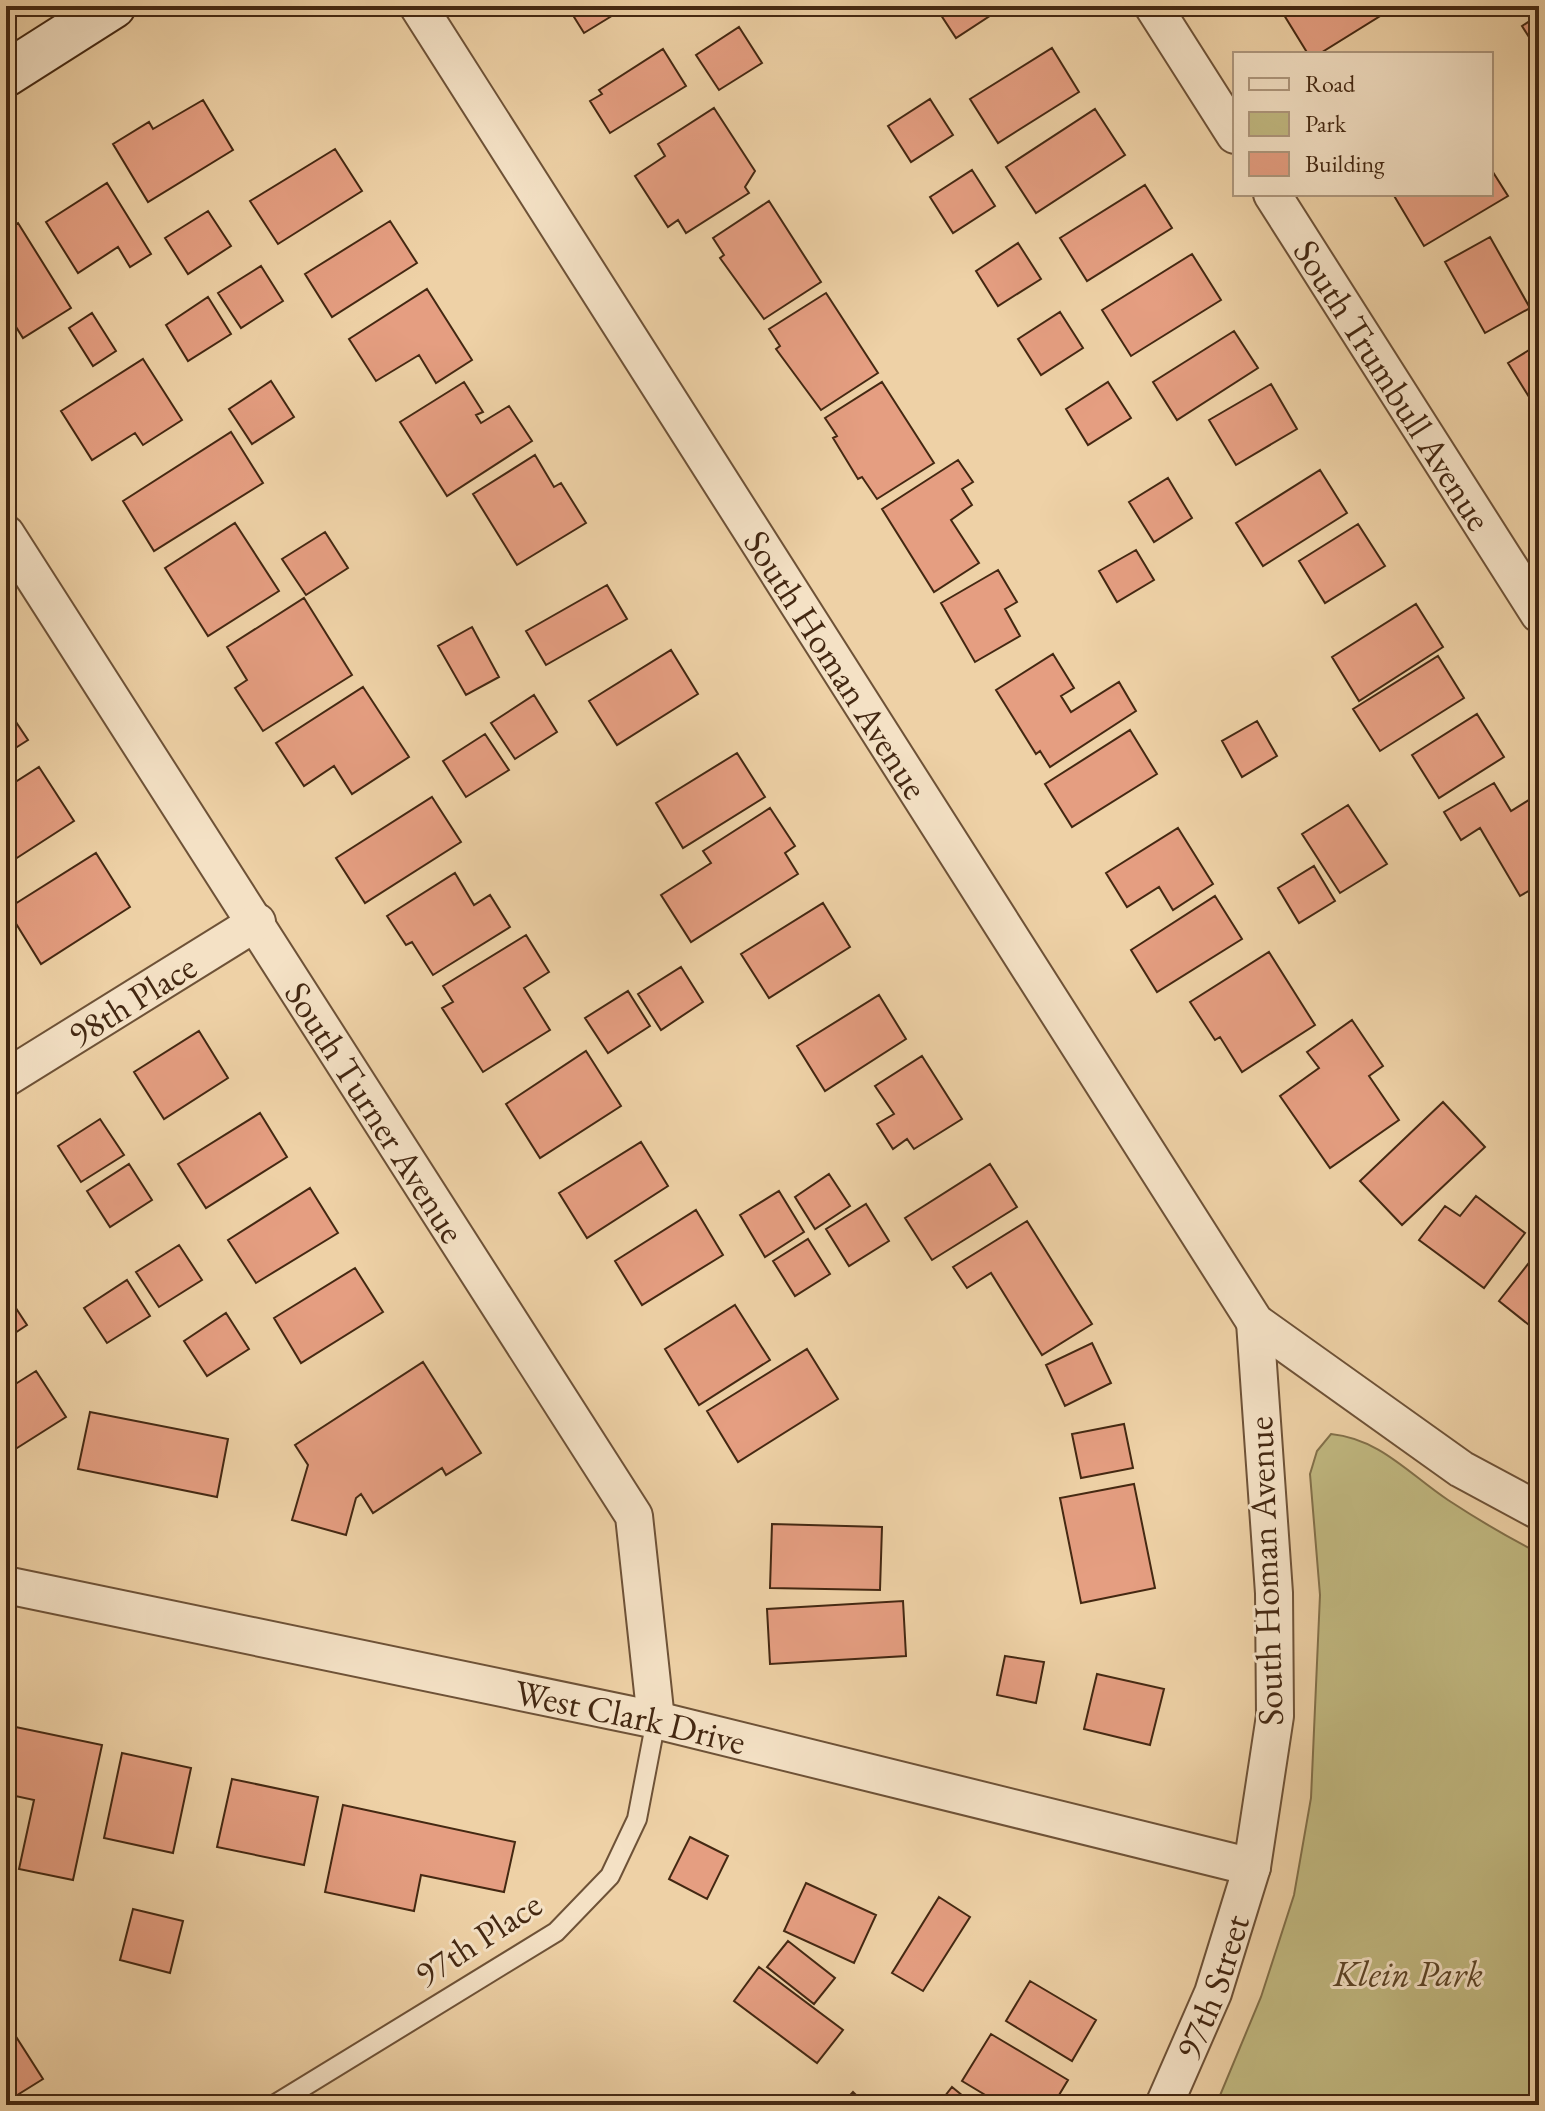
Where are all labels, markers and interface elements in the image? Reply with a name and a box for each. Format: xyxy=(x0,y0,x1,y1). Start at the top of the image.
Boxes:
legend xyxy=(1233,52,1493,196)
text: Road xyxy=(1305,68,1356,99)
text: Park xyxy=(1305,108,1347,139)
text: Building xyxy=(1305,148,1385,179)
street label: South Trumbull Avenue xyxy=(1283,231,1503,539)
street label: South Homan Avenue xyxy=(734,521,940,807)
street label: 98th Place xyxy=(59,942,205,1057)
street label: South Turner Avenue xyxy=(275,972,477,1252)
street label: South Homan Avenue xyxy=(1236,1416,1294,1726)
street label: West Clark Drive xyxy=(511,1668,751,1765)
street label: 97th Place xyxy=(405,1880,551,1998)
street label: 97th Street xyxy=(1164,1908,1260,2066)
park label: Klein Park xyxy=(1332,1950,1483,1997)

